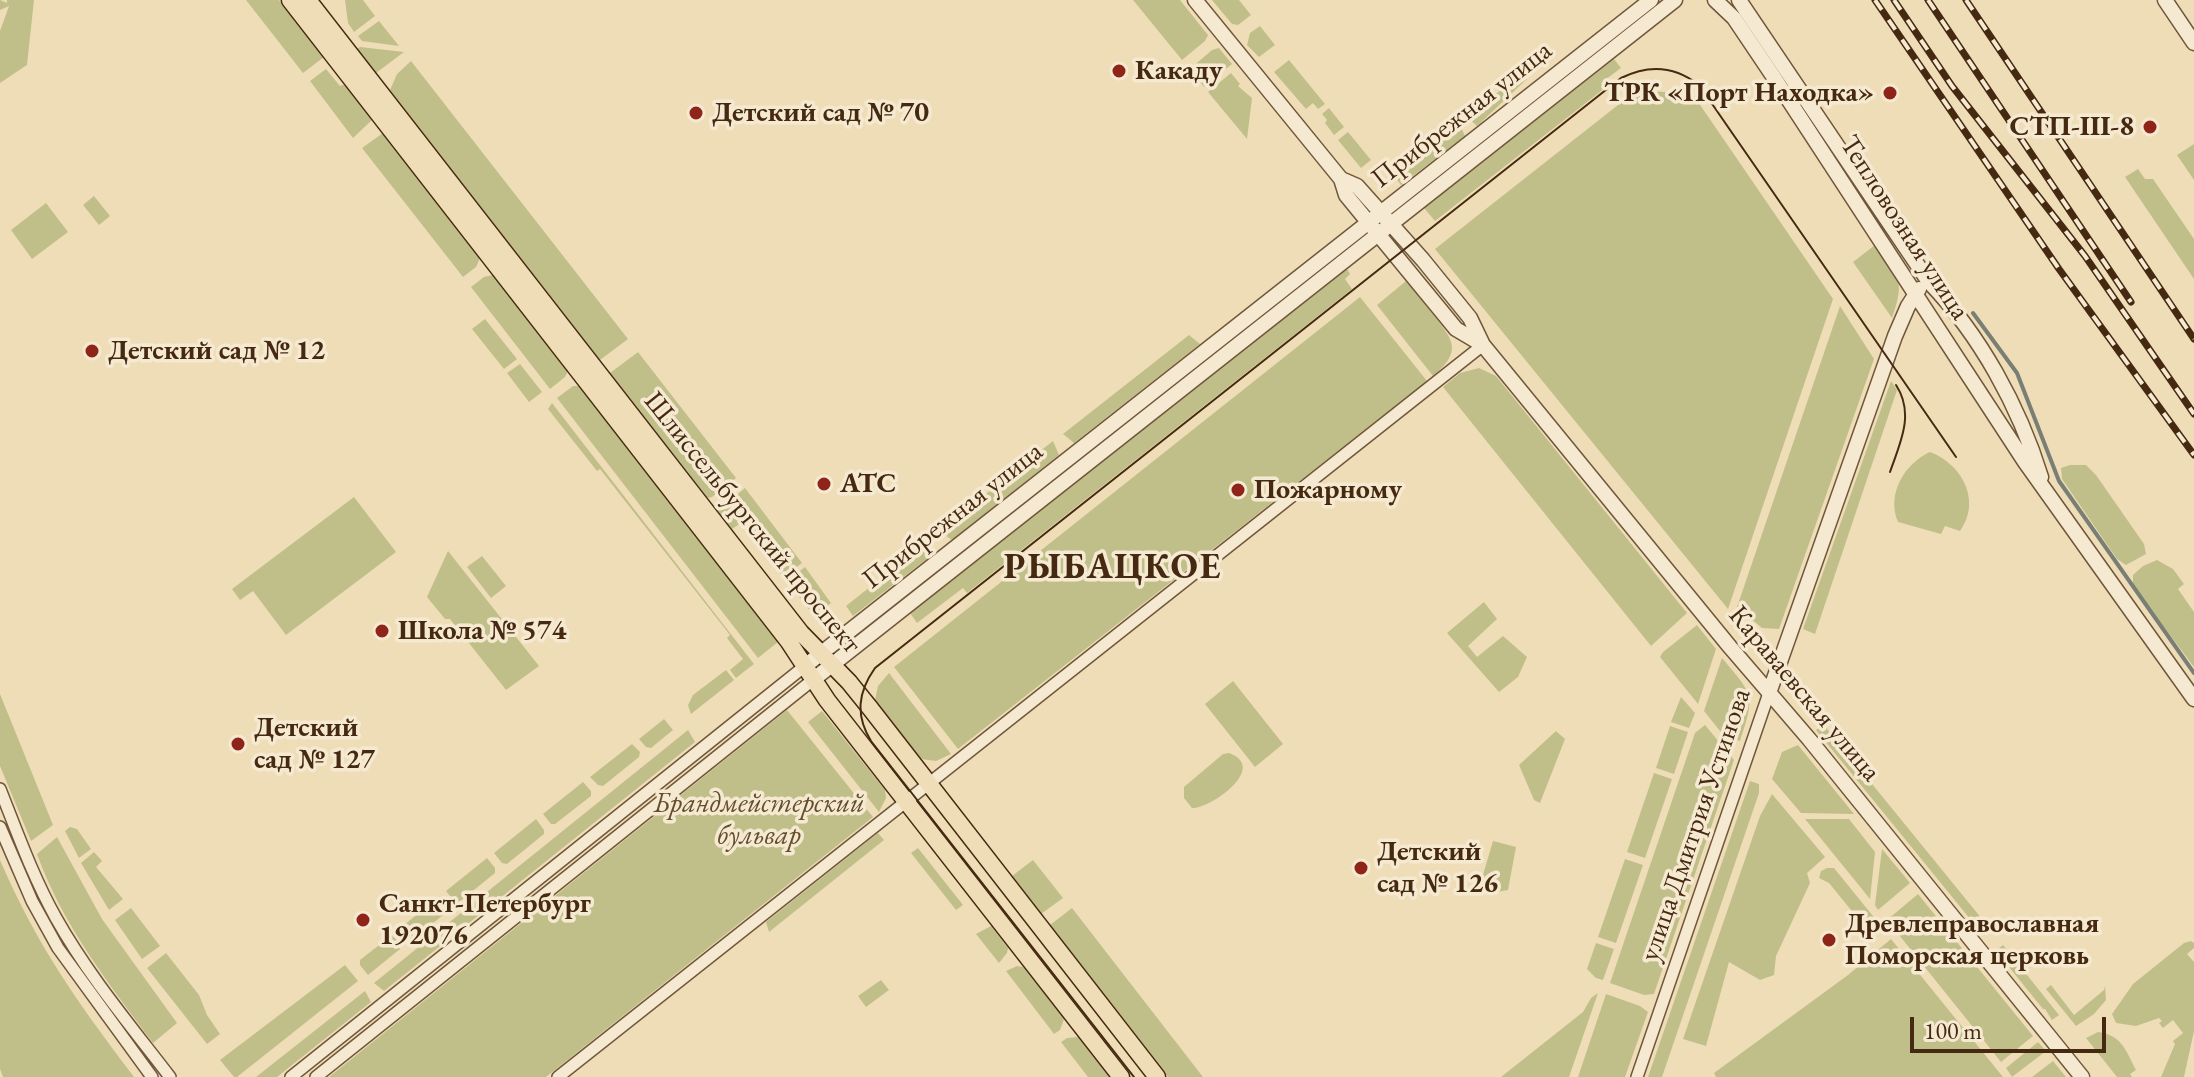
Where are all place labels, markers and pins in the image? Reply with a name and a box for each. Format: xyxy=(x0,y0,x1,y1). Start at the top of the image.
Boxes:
place label: Какаду xyxy=(1135,54,1223,88)
marker: Какаду xyxy=(1110,62,1128,80)
place label: ТРК «Порт Находка» xyxy=(1604,76,1874,110)
marker: ТРК «Порт Находка» xyxy=(1881,84,1899,102)
place label: Детский сад № 70 xyxy=(712,96,929,130)
marker: Детский сад № 70 xyxy=(687,104,705,122)
place label: СТП-III-8 xyxy=(2009,110,2134,144)
marker: СТП-III-8 xyxy=(2141,118,2159,136)
place label: Детский сад № 12 xyxy=(108,334,325,368)
marker: Детский сад № 12 xyxy=(83,342,101,360)
place label: АТС xyxy=(840,467,896,501)
place label: Пожарному xyxy=(1254,473,1402,507)
marker: АТС xyxy=(815,475,833,493)
marker: Пожарному xyxy=(1229,481,1247,499)
place label: Школа № 574 xyxy=(398,614,566,648)
marker: Школа № 574 xyxy=(373,622,391,640)
place label: Детский сад № 127 xyxy=(254,711,375,777)
marker: Детский сад № 127 xyxy=(229,735,247,753)
place label: Детский сад № 126 xyxy=(1377,835,1498,901)
marker: Детский сад № 126 xyxy=(1352,859,1370,877)
place label: Санкт-Петербург 192076 xyxy=(379,887,591,953)
place label: Древлеправославная Поморская церковь xyxy=(1845,907,2099,973)
marker: Санкт-Петербург 192076 xyxy=(354,911,372,929)
marker: Древлеправославная Поморская церковь xyxy=(1820,931,1838,949)

